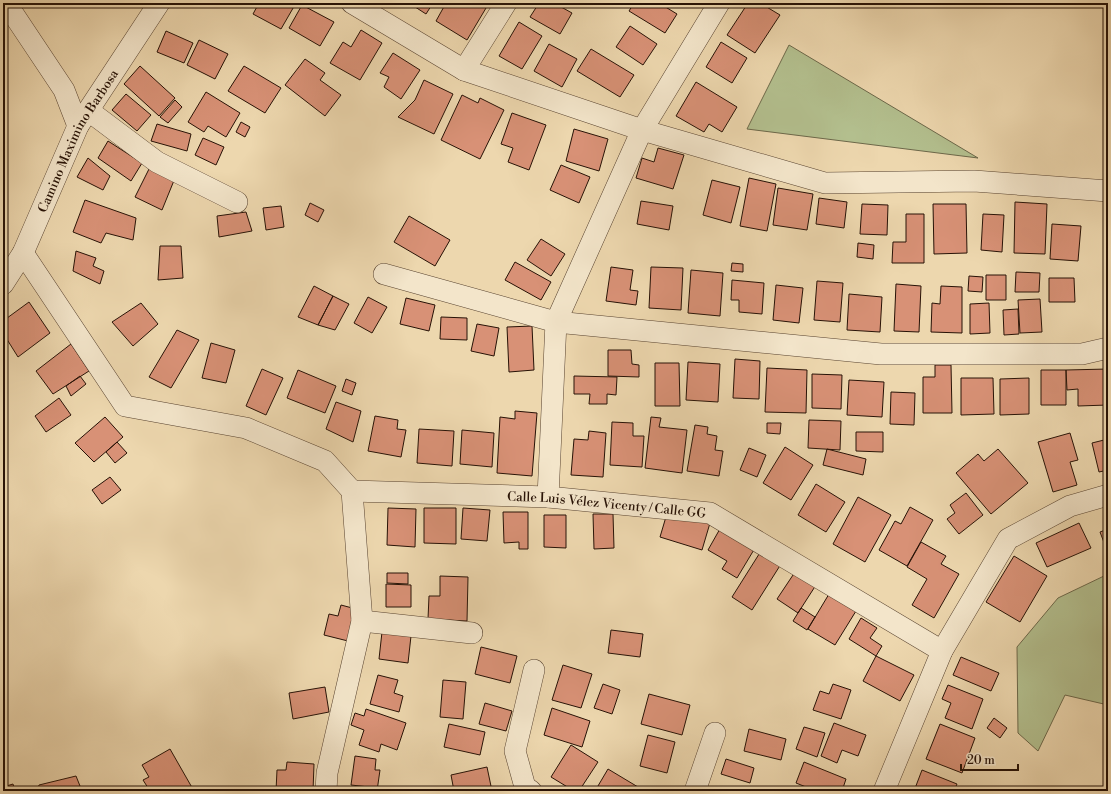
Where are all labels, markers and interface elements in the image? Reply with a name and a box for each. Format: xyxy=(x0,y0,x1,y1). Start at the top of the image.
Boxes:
street label: Camino Maximino Barbosa xyxy=(35,66,122,215)
street label: Calle Luis Vélez Vicenty / Calle GG xyxy=(507,489,707,522)
scale bar xyxy=(961,746,1018,772)
text: 20 m xyxy=(967,753,995,768)

